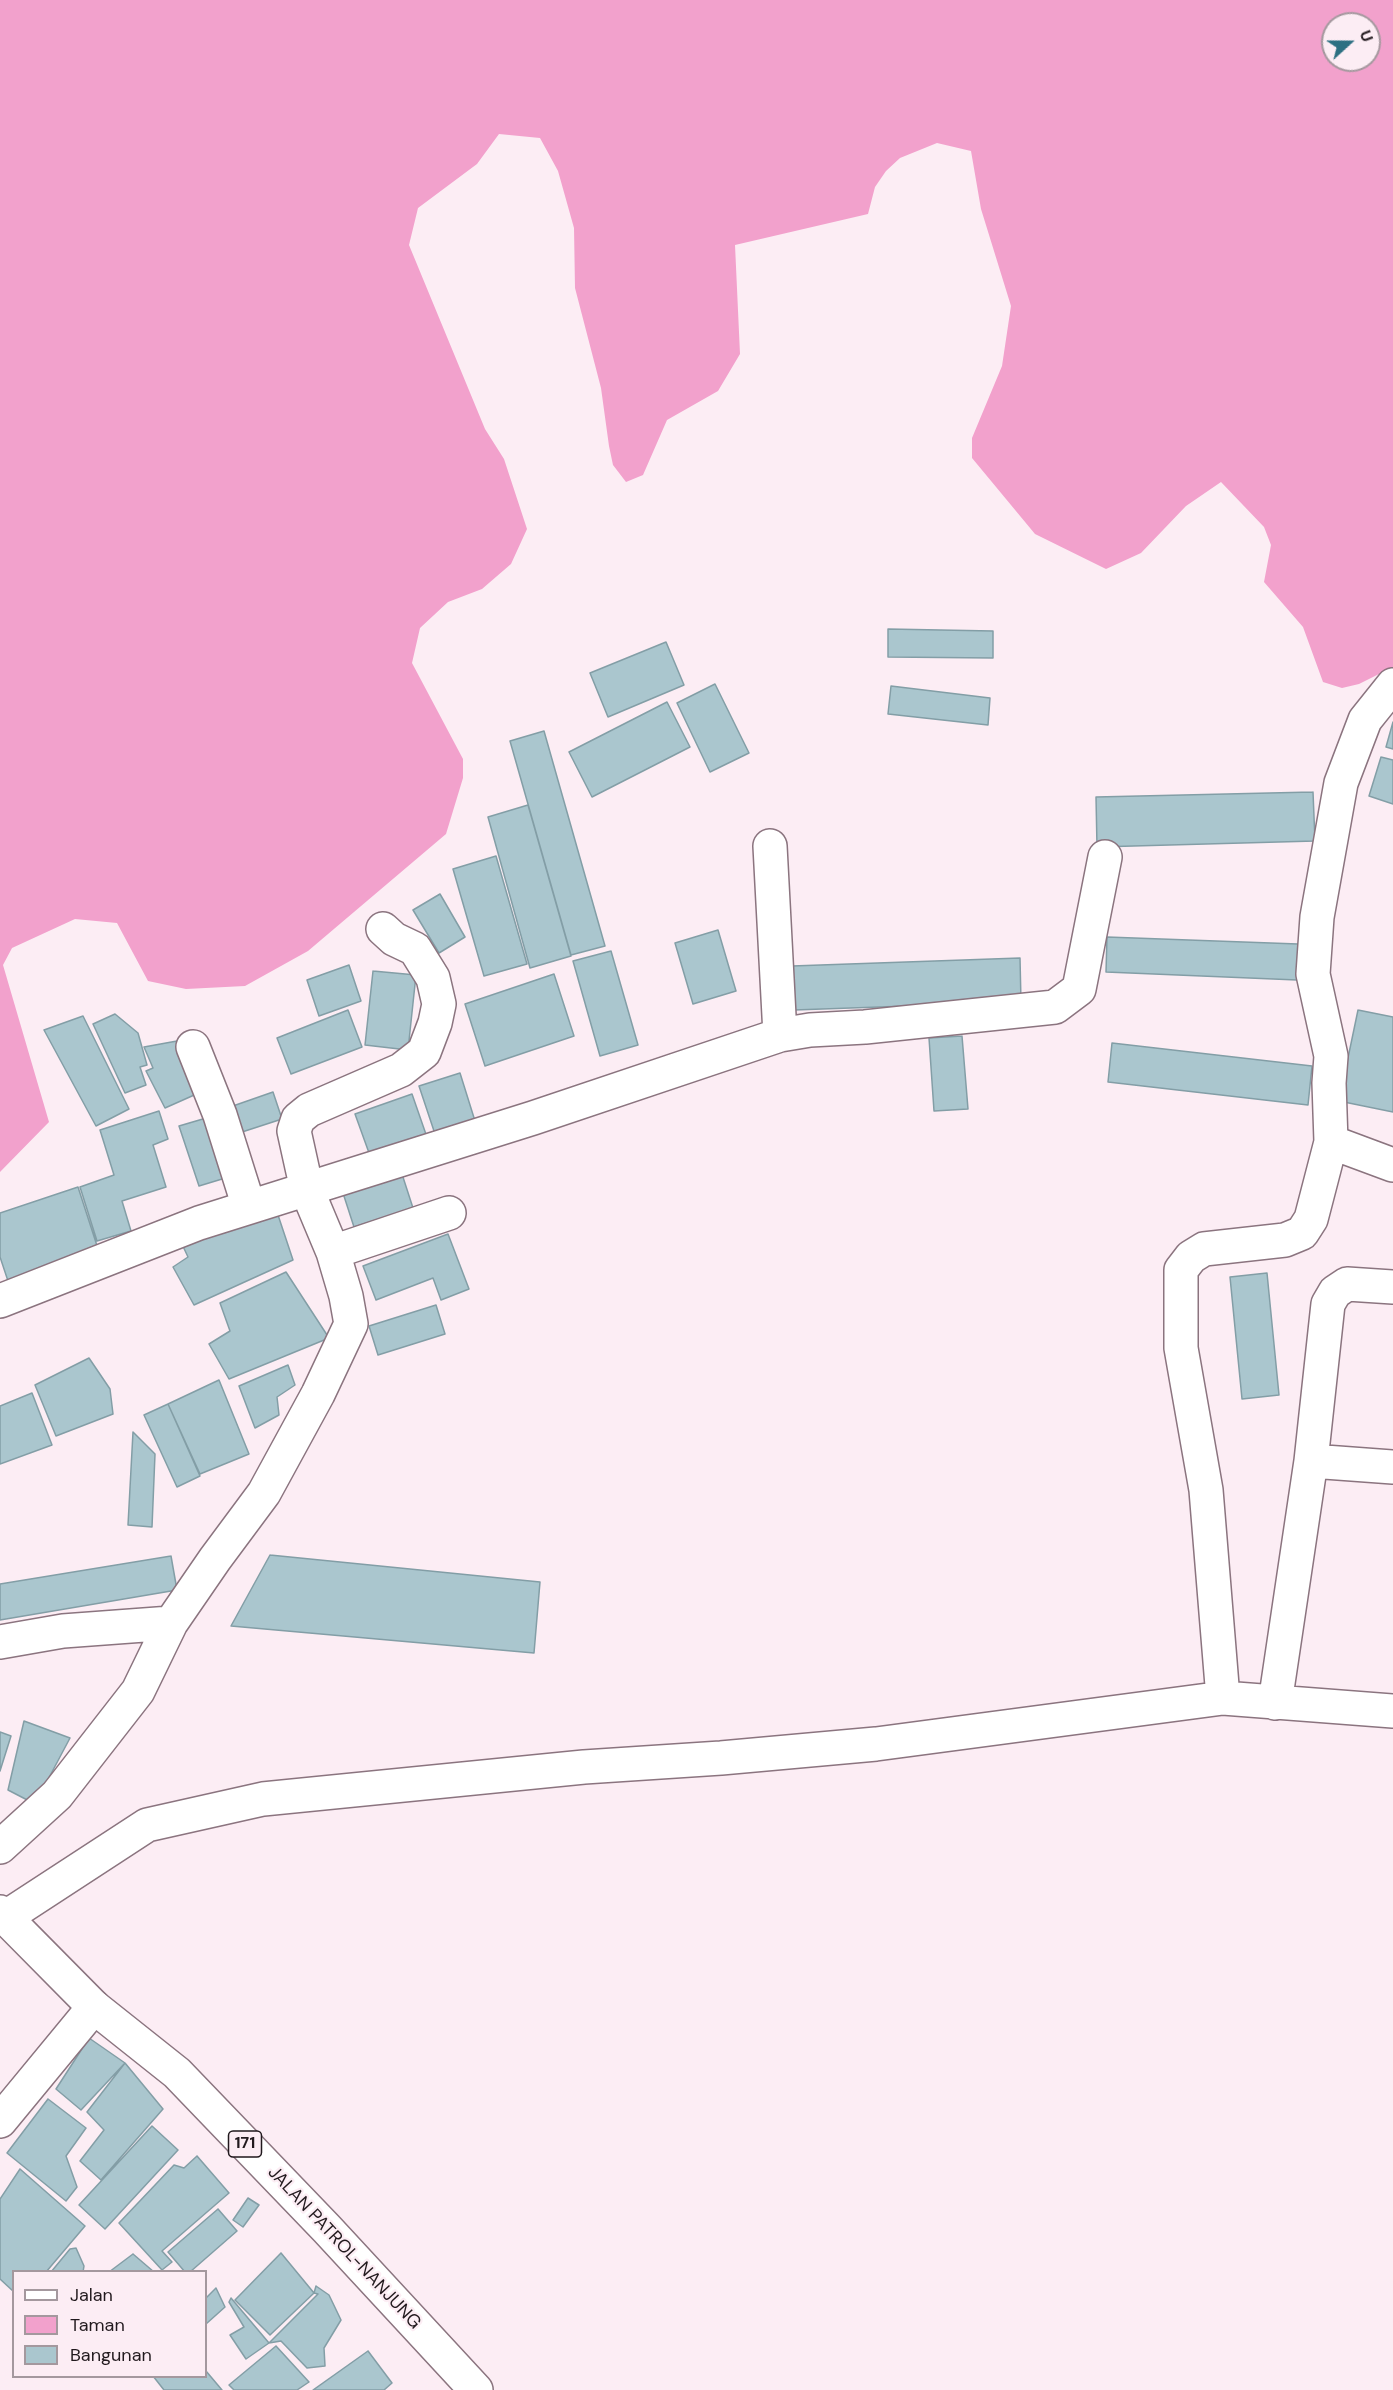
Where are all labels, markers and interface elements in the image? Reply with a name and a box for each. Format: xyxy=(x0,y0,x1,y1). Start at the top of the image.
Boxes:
north arrow xyxy=(1321,12,1381,72)
text: U xyxy=(1355,27,1378,45)
road number: 171 xyxy=(228,2131,262,2157)
street label: JALAN PATROL-NANJUNG xyxy=(263,2162,425,2334)
legend xyxy=(12,2270,207,2378)
text: Jalan xyxy=(70,2283,113,2307)
text: Taman xyxy=(70,2313,125,2337)
text: Bangunan xyxy=(70,2343,152,2367)

